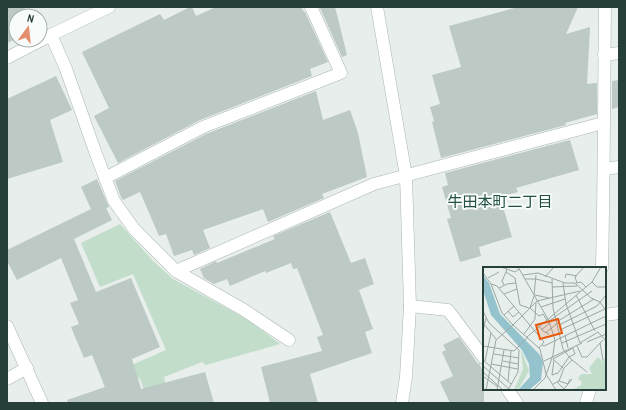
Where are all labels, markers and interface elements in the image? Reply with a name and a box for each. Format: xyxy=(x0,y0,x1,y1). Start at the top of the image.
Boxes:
north arrow xyxy=(8,8,48,48)
text: N xyxy=(26,11,36,26)
district label: 牛田本町二丁目 xyxy=(447,191,553,212)
inset map xyxy=(483,267,606,390)

